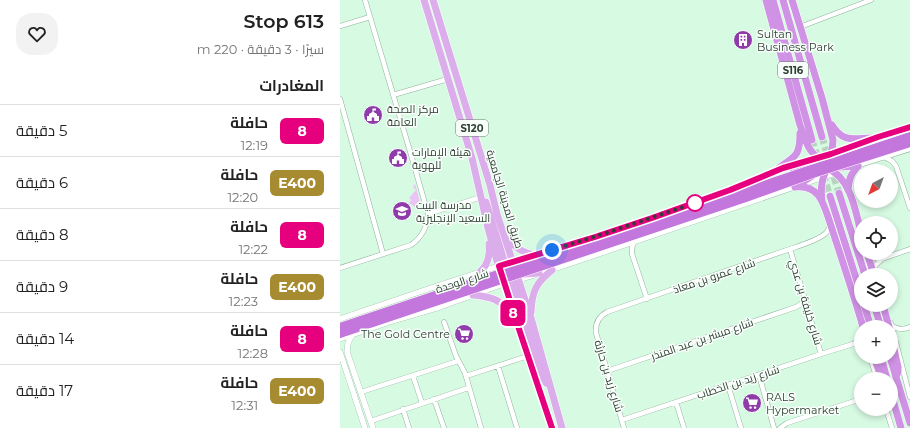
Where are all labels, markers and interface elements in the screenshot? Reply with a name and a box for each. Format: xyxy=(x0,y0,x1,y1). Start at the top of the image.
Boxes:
text: Stop 613 xyxy=(244,10,324,33)
button: heart xyxy=(16,13,58,55)
place label: Sultan Business Park xyxy=(757,27,834,54)
building icon: Sultan Business Park xyxy=(732,29,754,51)
text: سيرًا · 3 دقيقة · 220 m xyxy=(197,41,324,57)
road number: S116 xyxy=(778,62,808,78)
text: المغادرات xyxy=(259,76,324,95)
place label: مركز الصحة العامة xyxy=(387,102,439,129)
public building icon: مركز الصحة العامة xyxy=(362,104,384,126)
text: حافلة xyxy=(230,113,268,132)
road number: S120 xyxy=(456,120,488,136)
text: 5 دقيقة xyxy=(16,121,67,140)
text: 8 xyxy=(297,122,307,140)
text: 12:19 xyxy=(241,137,268,153)
place label: هيئة الإمارات للهوية xyxy=(412,145,471,172)
public building icon: هيئة الإمارات للهوية xyxy=(387,147,409,169)
street label: طريق المدينة الجامعية xyxy=(483,148,527,250)
north arrow xyxy=(854,164,898,208)
map controls xyxy=(854,164,898,416)
text: حافلة xyxy=(220,165,258,184)
text: 6 دقيقة xyxy=(16,173,68,192)
text: E400 xyxy=(278,174,316,192)
text: 12:20 xyxy=(227,189,258,205)
unlabelled marker xyxy=(686,194,704,212)
place label: مدرسة البيت السعيد الإنجليزية xyxy=(416,198,490,225)
school or university icon: مدرسة البيت السعيد الإنجليزية xyxy=(391,200,413,222)
button: locate xyxy=(854,216,898,260)
text: حافلة xyxy=(230,217,268,236)
text: 8 دقيقة xyxy=(16,225,69,244)
text: 8 xyxy=(297,226,307,244)
your location xyxy=(542,240,562,260)
text: 12:22 xyxy=(238,241,268,257)
street label: شارع عمرو بن معاذ xyxy=(671,255,757,298)
street label: شارع خليفة بن عدي xyxy=(784,257,826,347)
street label: شارع الوحدة xyxy=(434,266,491,297)
button: layers xyxy=(854,268,898,312)
text: حافلة xyxy=(220,269,258,288)
text: 9 دقيقة xyxy=(16,277,68,296)
text: E400 xyxy=(278,278,316,296)
text: 12:23 xyxy=(229,293,258,309)
line badge: 8 xyxy=(500,300,526,326)
text: 8 xyxy=(508,304,518,322)
street label: شارع مبشر بن عبد المنذر xyxy=(648,315,755,364)
button: + xyxy=(854,320,898,364)
text: حافلة xyxy=(230,321,268,340)
supermarket icon: The Gold Centre xyxy=(453,323,475,345)
place label: The Gold Centre xyxy=(361,327,450,341)
text: 14 دقيقة xyxy=(16,329,74,348)
text: 8 xyxy=(297,330,307,348)
street label: شارع زيد بن حارثة xyxy=(590,338,627,414)
text: 12:28 xyxy=(237,345,268,361)
street label: شارع زيد بن الخطاب xyxy=(695,362,781,403)
button: − xyxy=(854,372,898,416)
text: حافلة xyxy=(220,373,258,392)
text: 17 دقيقة xyxy=(16,381,73,400)
text: E400 xyxy=(278,382,316,400)
place label: RALS Hypermarket xyxy=(766,390,840,417)
supermarket icon: RALS Hypermarket xyxy=(741,392,763,414)
text: 12:31 xyxy=(231,397,258,413)

